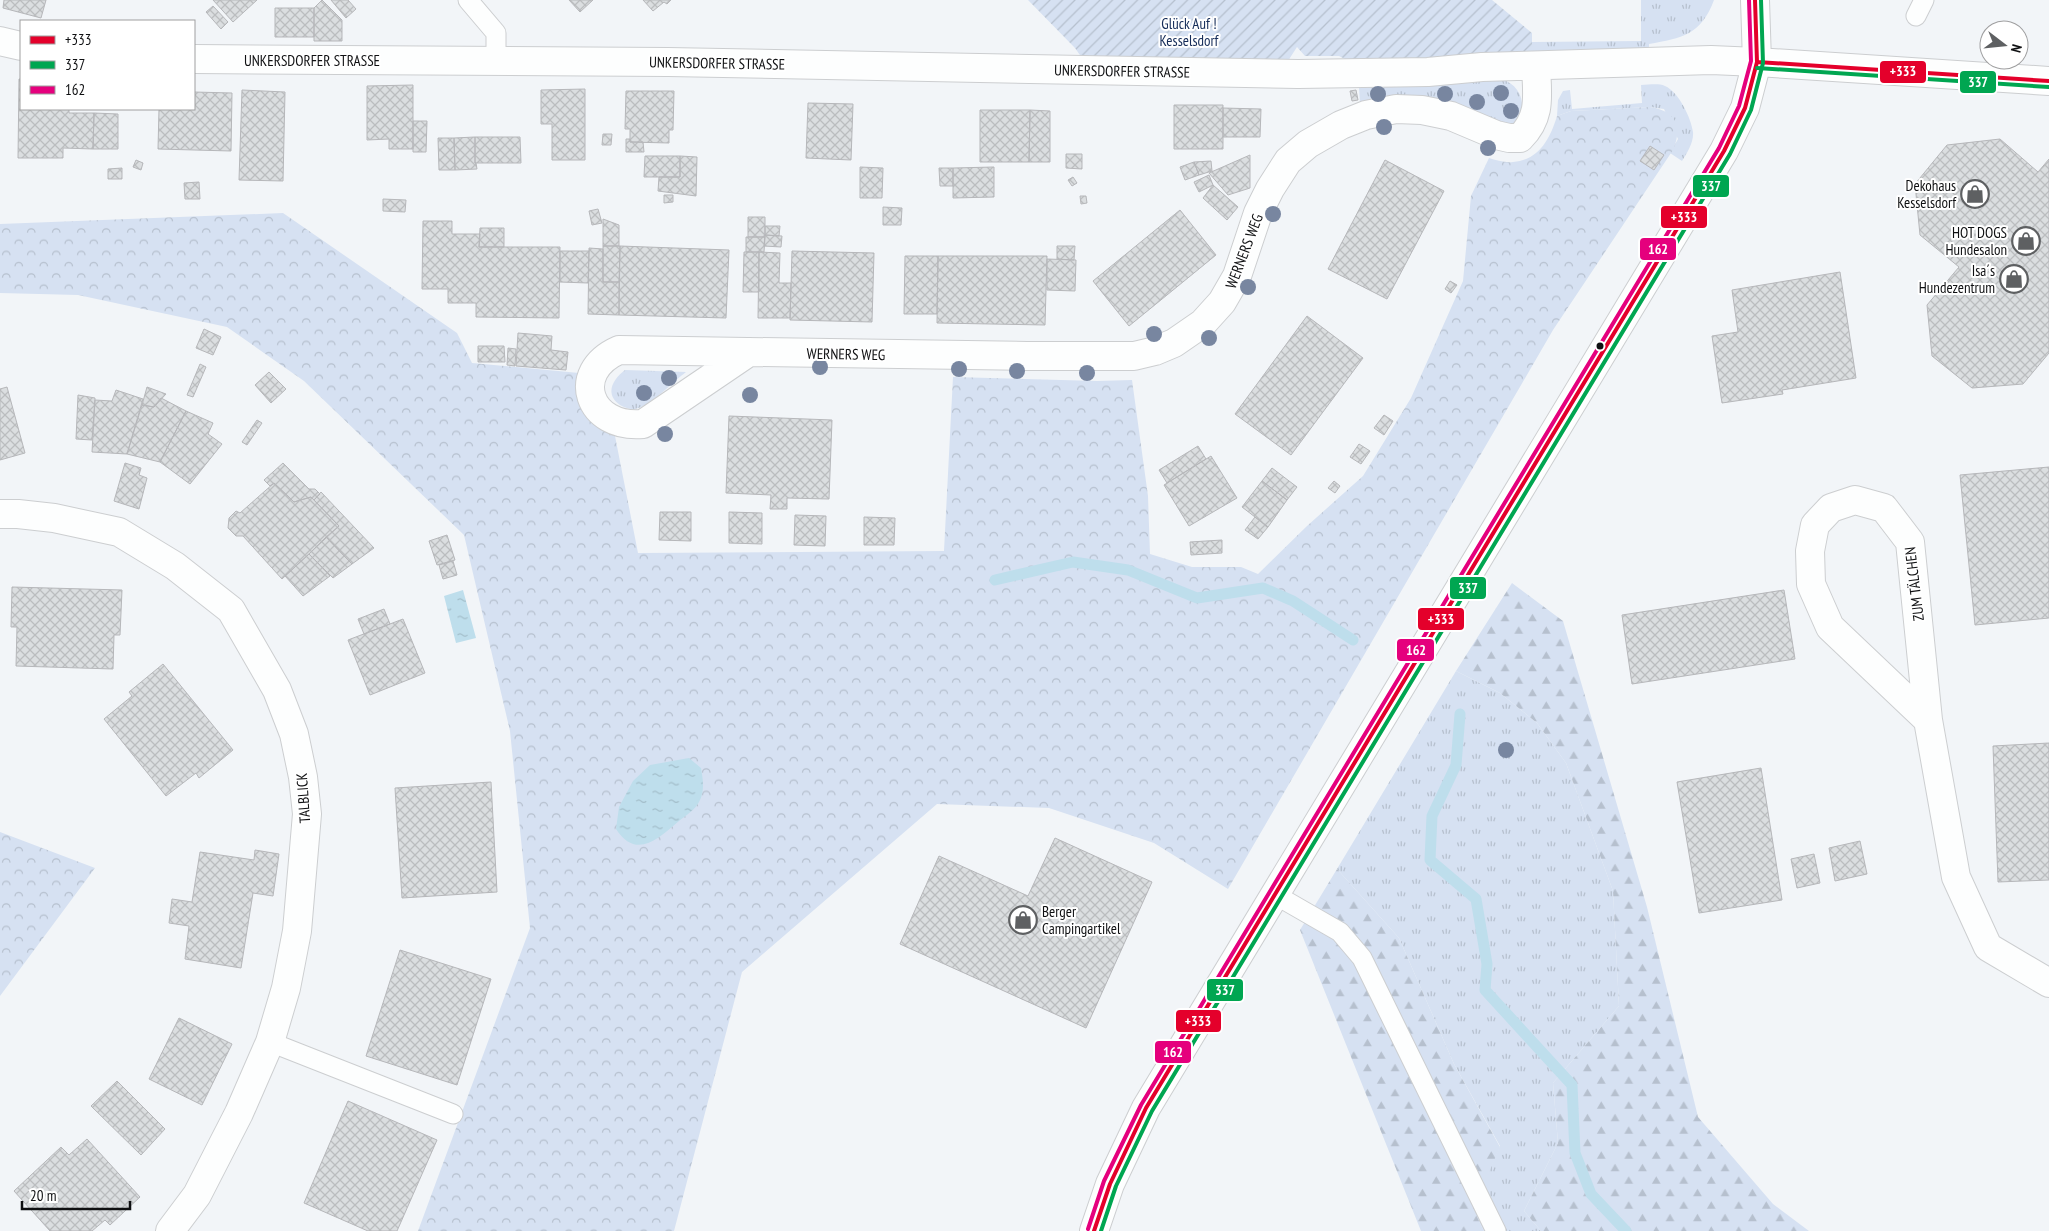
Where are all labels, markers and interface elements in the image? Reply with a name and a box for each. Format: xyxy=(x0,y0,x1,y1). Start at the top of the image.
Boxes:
park label: Glück Auf ! Kesselsdorf xyxy=(1160,14,1220,50)
legend xyxy=(20,20,195,110)
north arrow xyxy=(1979,20,2029,70)
text: +333 xyxy=(65,30,91,49)
text: N xyxy=(2007,42,2026,55)
street label: UNKERSDORFER STRASSE xyxy=(244,51,380,70)
street label: UNKERSDORFER STRASSE xyxy=(649,52,785,74)
text: 337 xyxy=(65,55,85,74)
street label: UNKERSDORFER STRASSE xyxy=(1054,60,1190,82)
line badge: +333 xyxy=(1879,60,1927,84)
text: +333 xyxy=(1890,62,1916,80)
line badge: 337 xyxy=(1959,70,1997,94)
text: 337 xyxy=(1968,73,1988,91)
text: 162 xyxy=(65,80,85,99)
line badge: 337 xyxy=(1692,174,1730,198)
place label: Dekohaus Kesselsdorf xyxy=(1897,176,1957,212)
text: 337 xyxy=(1701,177,1721,195)
shop icon: Dekohaus Kesselsdorf xyxy=(1960,179,1990,209)
line badge: +333 xyxy=(1660,205,1708,229)
text: +333 xyxy=(1671,208,1697,226)
street label: WERNERS WEG xyxy=(1221,211,1267,291)
place label: HOT DOGS Hundesalon xyxy=(1946,223,2007,259)
shop icon: HOT DOGS Hundesalon xyxy=(2011,226,2041,256)
line badge: 162 xyxy=(1639,237,1677,261)
text: 162 xyxy=(1648,240,1668,258)
place label: Isa´s Hundezentrum xyxy=(1919,261,1995,297)
shop icon: Isa´s Hundezentrum xyxy=(1999,264,2029,294)
unlabelled marker xyxy=(1595,341,1605,351)
street label: WERNERS WEG xyxy=(806,344,886,364)
street label: ZUM TÄLCHEN xyxy=(1900,546,1928,622)
line badge: 337 xyxy=(1449,576,1487,600)
text: 337 xyxy=(1458,579,1478,597)
line badge: +333 xyxy=(1417,607,1465,631)
text: +333 xyxy=(1428,610,1454,628)
line badge: 162 xyxy=(1396,638,1435,662)
text: 162 xyxy=(1406,641,1426,659)
street label: TALBLICK xyxy=(292,772,314,824)
place label: Berger Campingartikel xyxy=(1042,902,1121,938)
shop icon: Berger Campingartikel xyxy=(1008,905,1038,935)
line badge: 337 xyxy=(1206,978,1244,1002)
text: 337 xyxy=(1215,981,1235,999)
line badge: +333 xyxy=(1175,1009,1222,1033)
text: +333 xyxy=(1185,1012,1211,1030)
line badge: 162 xyxy=(1154,1040,1192,1064)
text: 162 xyxy=(1163,1043,1183,1061)
scale bar xyxy=(22,1178,130,1210)
text: 20 m xyxy=(30,1186,56,1205)

